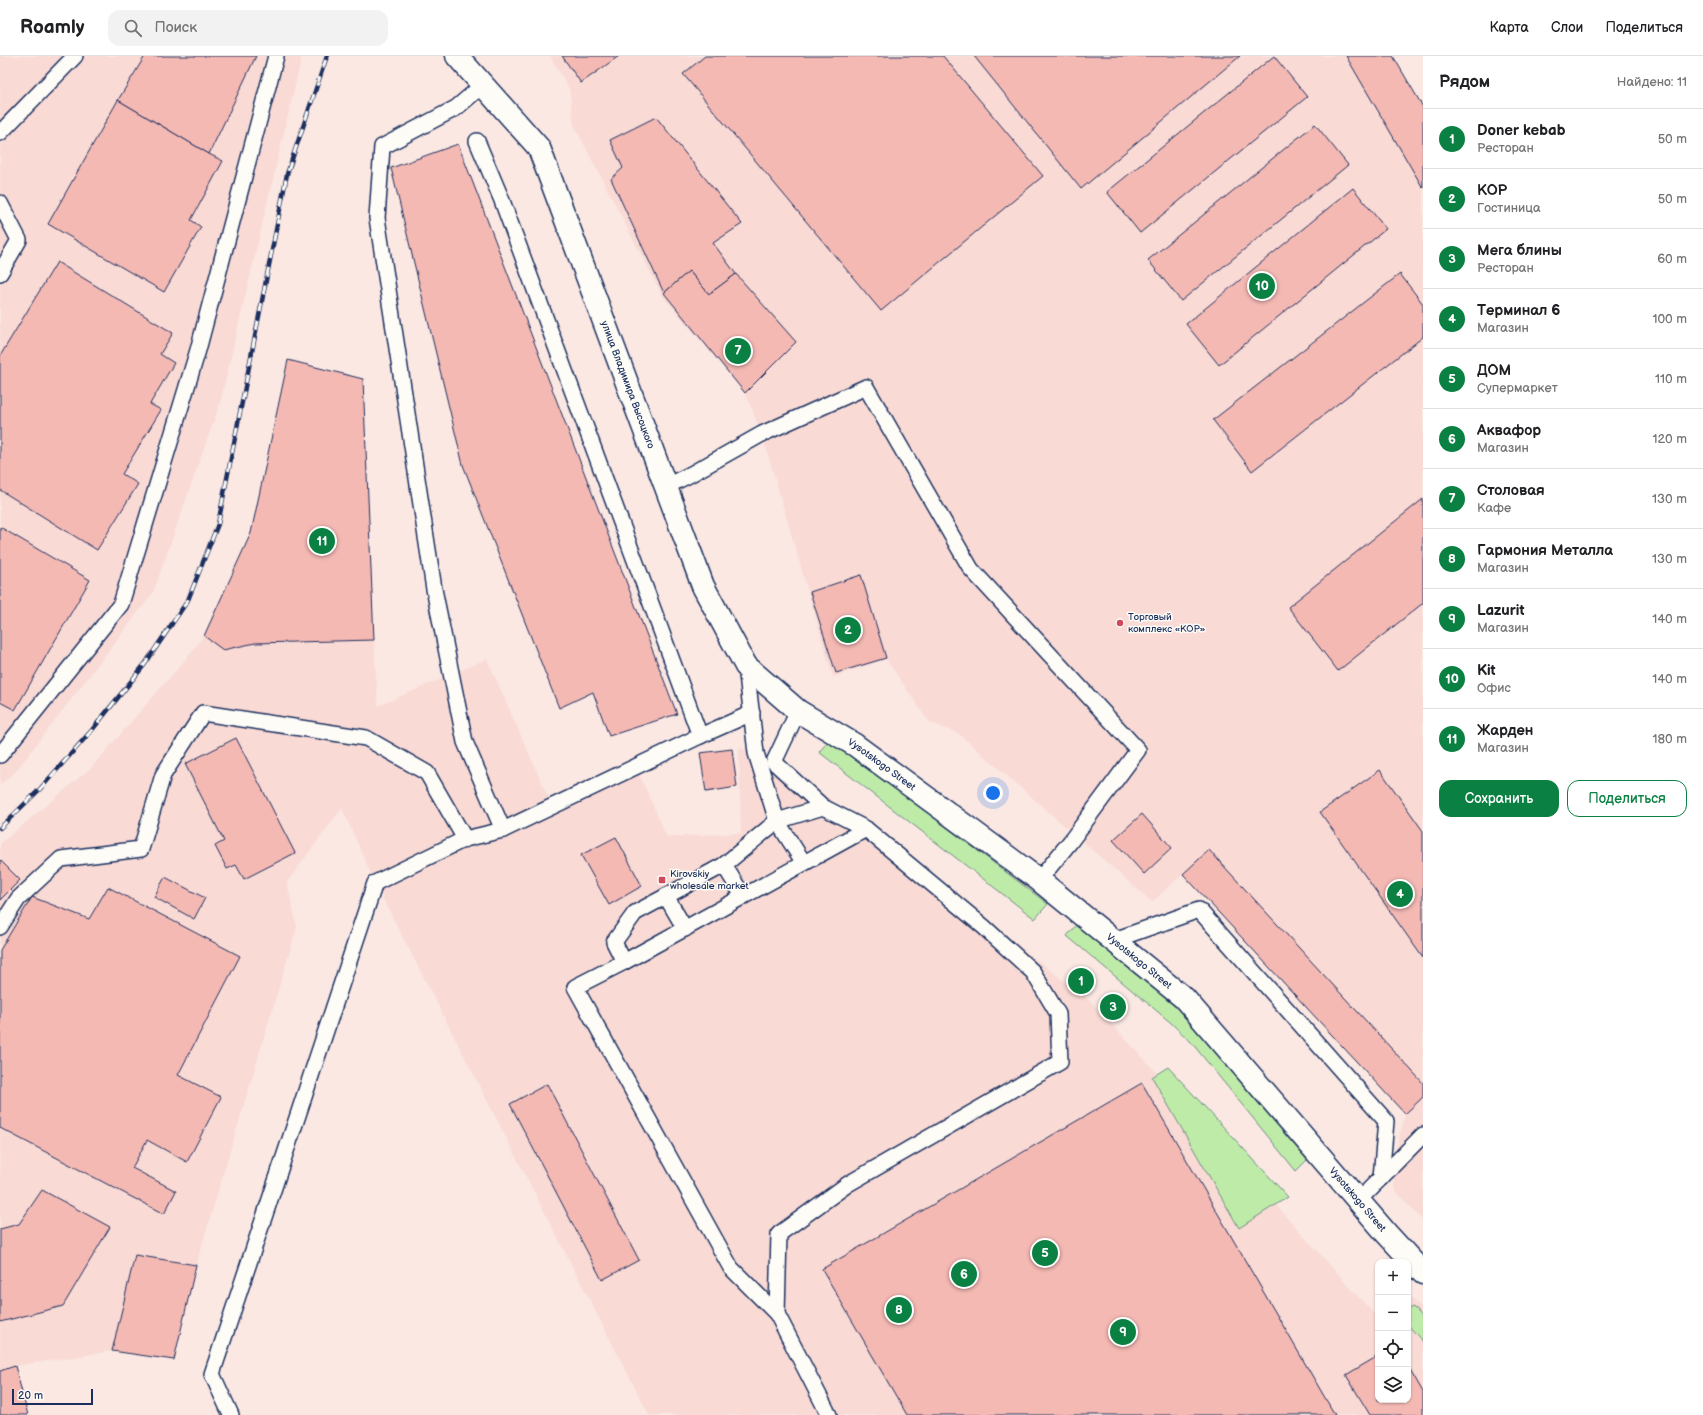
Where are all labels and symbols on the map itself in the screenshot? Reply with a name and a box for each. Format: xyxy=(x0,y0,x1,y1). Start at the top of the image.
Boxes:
pin: 10 xyxy=(1249,271,1275,301)
street label: улица Владимира Высоцкого xyxy=(598,319,657,450)
pin: 7 xyxy=(725,336,751,366)
pin: 11 xyxy=(309,526,335,556)
place label: Торговый комплекс «КОР» xyxy=(1128,611,1206,635)
pin: 2 xyxy=(835,615,861,645)
marker: Торговый комплекс «КОР» xyxy=(1115,618,1125,628)
street label: Vysotskogo Street xyxy=(846,736,918,793)
your location xyxy=(983,783,1003,803)
place label: Kirovskiy wholesale market xyxy=(670,868,749,892)
marker: Kirovskiy wholesale market xyxy=(657,875,667,885)
pin: 4 xyxy=(1387,879,1413,909)
street label: Vysotskogo Street xyxy=(1104,931,1174,992)
pin: 1 xyxy=(1068,966,1094,996)
pin: 3 xyxy=(1100,992,1126,1022)
street label: Vysotskogo Street xyxy=(1326,1165,1388,1234)
pin: 5 xyxy=(1032,1238,1058,1268)
pin: 6 xyxy=(951,1259,977,1289)
pin: 8 xyxy=(886,1295,912,1325)
pin: 9 xyxy=(1110,1317,1136,1347)
scale bar xyxy=(12,1387,93,1406)

